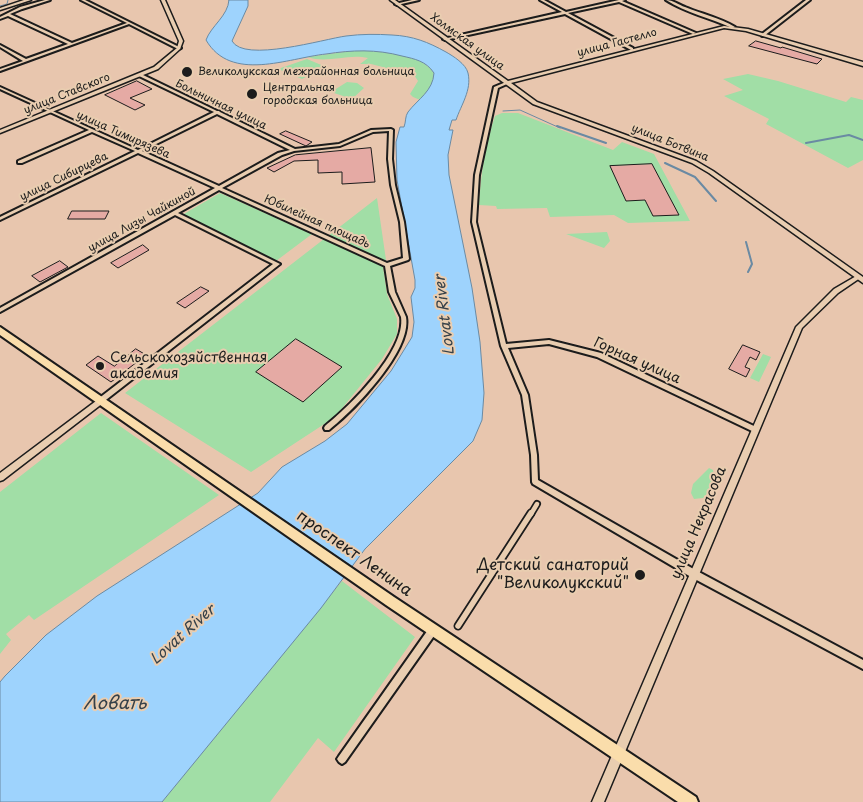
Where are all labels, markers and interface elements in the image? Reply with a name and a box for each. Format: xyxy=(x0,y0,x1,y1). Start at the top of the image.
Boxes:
street label: Холмская улица xyxy=(427,11,507,73)
street label: улица Гастелло xyxy=(576,26,658,60)
marker: Великолукская межрайонная больница xyxy=(180,65,194,79)
place label: Великолукская межрайонная больница xyxy=(198,65,414,79)
street label: улица Ставского xyxy=(22,71,112,117)
street label: Больничная улица xyxy=(173,77,269,133)
place label: Центральная городская больница xyxy=(263,81,373,107)
marker: Центральная городская больница xyxy=(245,87,259,101)
street label: улица Тимирязева xyxy=(74,108,172,162)
street label: улица Ботвина xyxy=(629,122,711,164)
street label: улица Сибирцева xyxy=(18,150,110,204)
street label: улица Лизы Чайкиной xyxy=(86,185,198,255)
street label: Юбилейная площадь xyxy=(262,193,372,251)
water label: Lovat River xyxy=(431,274,459,356)
street label: Горная улица xyxy=(591,334,683,388)
place label: Сельскохозяйственная академия xyxy=(110,350,267,382)
marker: Сельскохозяйственная академия xyxy=(94,360,106,372)
street label: улица Некрасова xyxy=(668,464,730,582)
street label: проспект Ленина xyxy=(292,507,416,601)
place label: Детский санаторий "Великолукский" xyxy=(477,556,629,594)
marker: Детский санаторий "Великолукский" xyxy=(633,568,647,582)
water label: Lovat River xyxy=(147,601,219,669)
water label: Ловать xyxy=(84,693,146,715)

